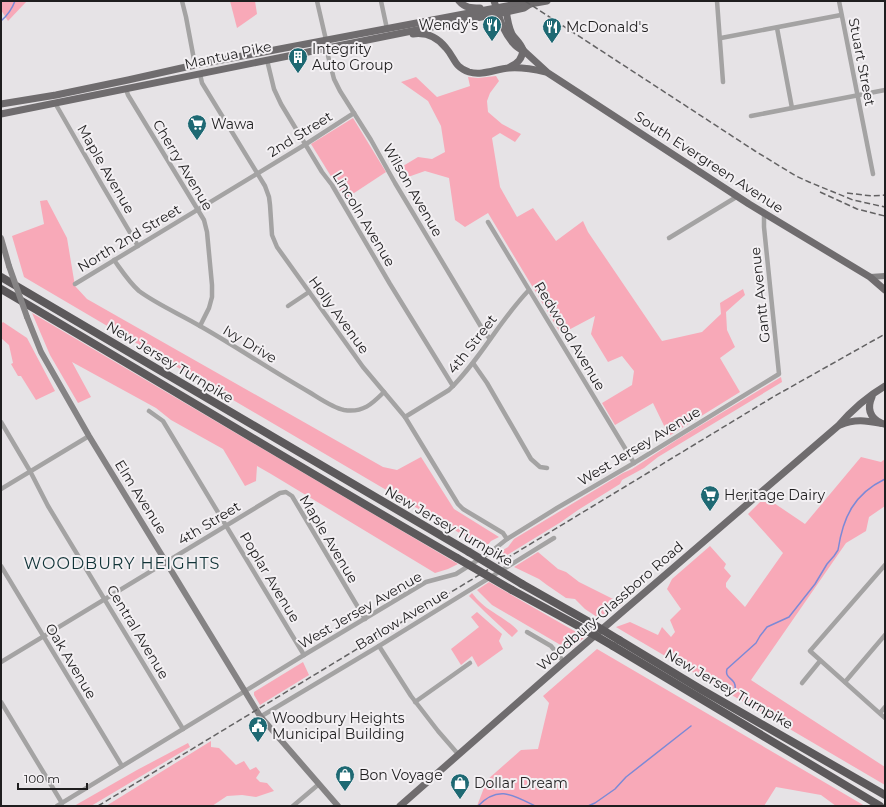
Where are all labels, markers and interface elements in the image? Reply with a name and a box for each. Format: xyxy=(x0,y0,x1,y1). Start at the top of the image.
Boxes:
restaurant icon: Wendy's xyxy=(481,14,503,42)
place label: Wendy's xyxy=(419,16,478,34)
restaurant icon: McDonald's xyxy=(541,16,563,44)
street label: Stuart Street xyxy=(845,16,879,108)
place label: McDonald's xyxy=(566,18,648,36)
street label: Mantua Pike xyxy=(183,37,273,73)
place label: Integrity Auto Group xyxy=(312,40,393,74)
building icon: Integrity Auto Group xyxy=(287,46,309,74)
street label: 2nd Street xyxy=(264,107,336,161)
street label: South Evergreen Avenue xyxy=(631,107,787,217)
supermarket icon: Wawa xyxy=(186,113,208,141)
place label: Wawa xyxy=(211,115,254,133)
street label: Cherry Avenue xyxy=(149,116,217,214)
street label: Maple Avenue xyxy=(73,121,139,217)
street label: Wilson Avenue xyxy=(379,140,447,240)
street label: Lincoln Avenue xyxy=(329,168,399,270)
street label: North 2nd Street xyxy=(74,200,184,276)
street label: Gantt Avenue xyxy=(746,246,774,344)
street label: Holly Avenue xyxy=(305,273,373,357)
street label: Redwood Avenue xyxy=(530,278,610,394)
street label: 4th Street xyxy=(443,310,501,377)
street label: New Jersey Turnpike xyxy=(103,317,237,407)
street label: Ivy Drive xyxy=(220,321,280,367)
street label: West Jersey Avenue xyxy=(574,402,704,490)
street label: Elm Avenue xyxy=(111,456,171,538)
street label: New Jersey Turnpike xyxy=(382,482,516,570)
supermarket icon: Heritage Dairy xyxy=(699,484,721,512)
place label: Heritage Dairy xyxy=(724,486,825,504)
street label: Maple Avenue xyxy=(296,492,362,586)
street label: 4th Street xyxy=(174,497,244,549)
street label: Poplar Avenue xyxy=(236,529,304,625)
street label: Woodbury-Glassboro Road xyxy=(533,537,687,675)
district label: WOODBURY HEIGHTS xyxy=(24,554,220,573)
street label: West Jersey Avenue xyxy=(295,567,425,653)
street label: Central Avenue xyxy=(103,582,173,682)
street label: Barlow Avenue xyxy=(352,584,452,654)
street label: Oak Avenue xyxy=(41,620,101,702)
street label: New Jersey Turnpike xyxy=(662,645,796,733)
place label: Woodbury Heights Municipal Building xyxy=(272,709,405,743)
public building icon: Woodbury Heights Municipal Building xyxy=(247,715,269,743)
shop icon: Bon Voyage xyxy=(334,764,356,792)
scale bar xyxy=(18,765,87,791)
place label: Bon Voyage xyxy=(359,766,443,784)
text: 100 m xyxy=(24,771,60,786)
shop icon: Dollar Dream xyxy=(449,772,471,800)
place label: Dollar Dream xyxy=(474,774,568,792)

